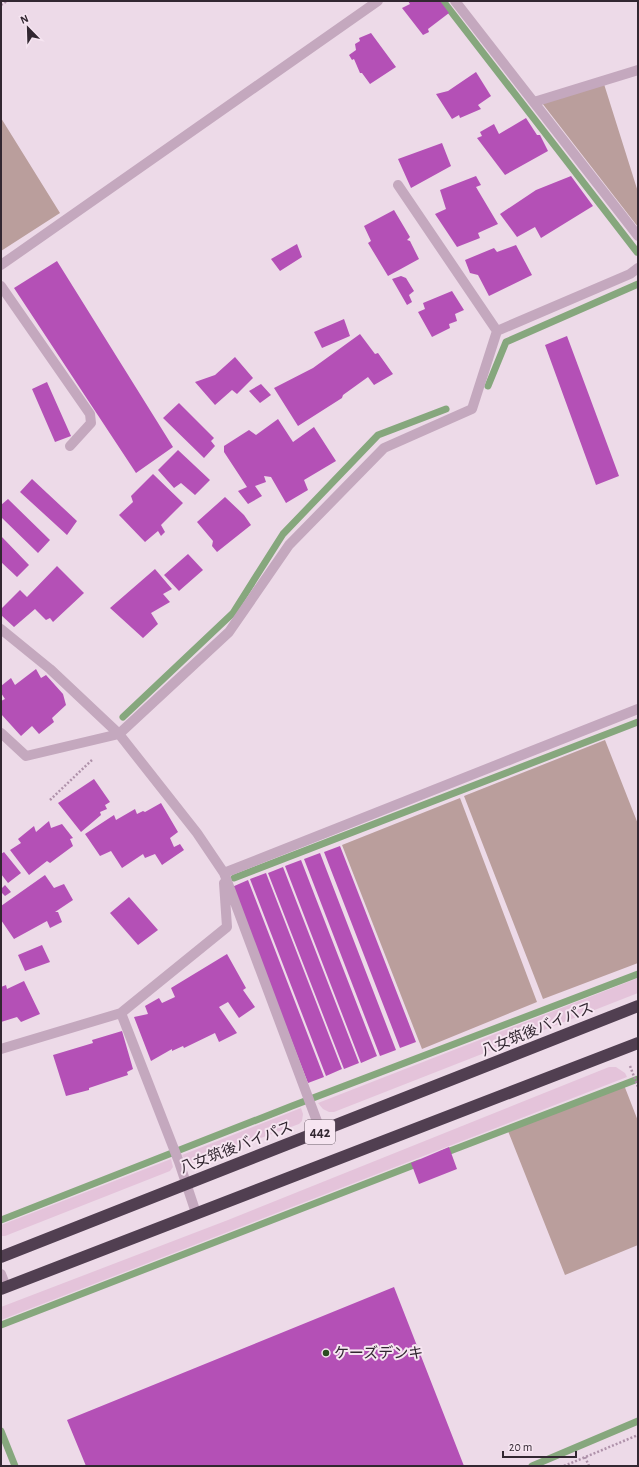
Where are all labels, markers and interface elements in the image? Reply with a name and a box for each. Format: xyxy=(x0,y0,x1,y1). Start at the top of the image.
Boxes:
north arrow xyxy=(8,8,48,48)
text: N xyxy=(19,13,30,26)
street label: 八女筑後バイパス xyxy=(479,999,595,1059)
street label: 八女筑後バイパス xyxy=(177,1118,295,1176)
road number: 442 xyxy=(305,1120,335,1144)
place label: ケーズデンキ xyxy=(334,1345,423,1361)
marker: ケーズデンキ xyxy=(321,1348,331,1358)
scale bar xyxy=(503,1433,576,1459)
text: 20 m xyxy=(509,1441,532,1453)

